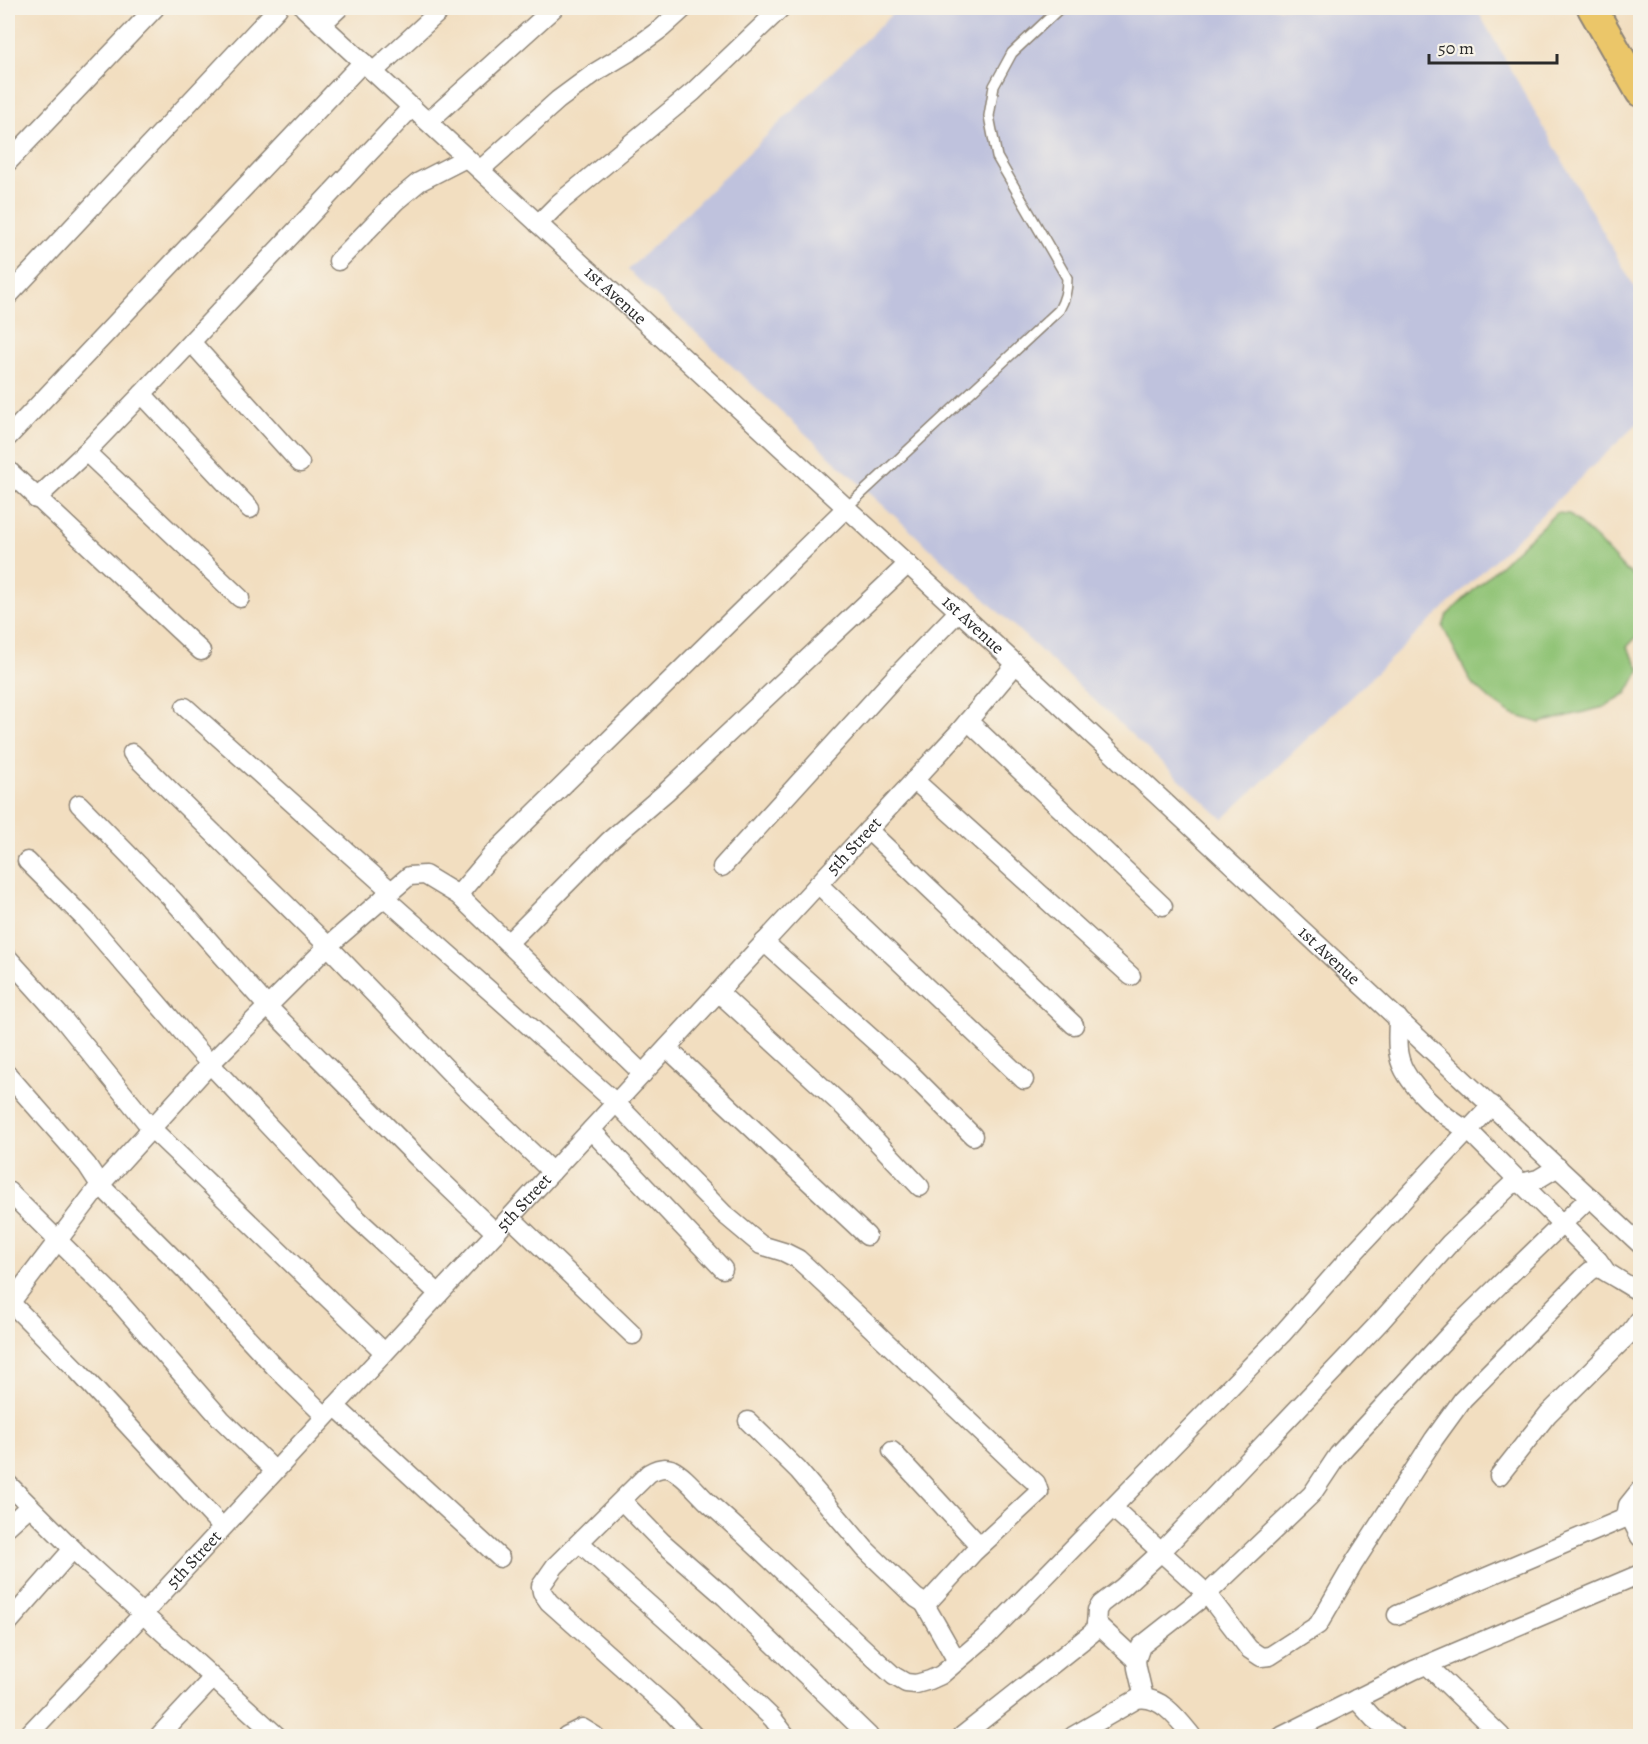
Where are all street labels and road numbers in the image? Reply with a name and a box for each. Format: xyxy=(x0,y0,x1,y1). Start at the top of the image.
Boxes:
street label: 1st Avenue xyxy=(580,261,652,330)
street label: 1st Avenue xyxy=(937,590,1010,659)
street label: 5th Street xyxy=(821,811,887,880)
street label: 1st Avenue xyxy=(1293,920,1366,990)
street label: 5th Street xyxy=(491,1168,557,1237)
street label: 5th Street xyxy=(161,1525,227,1593)

